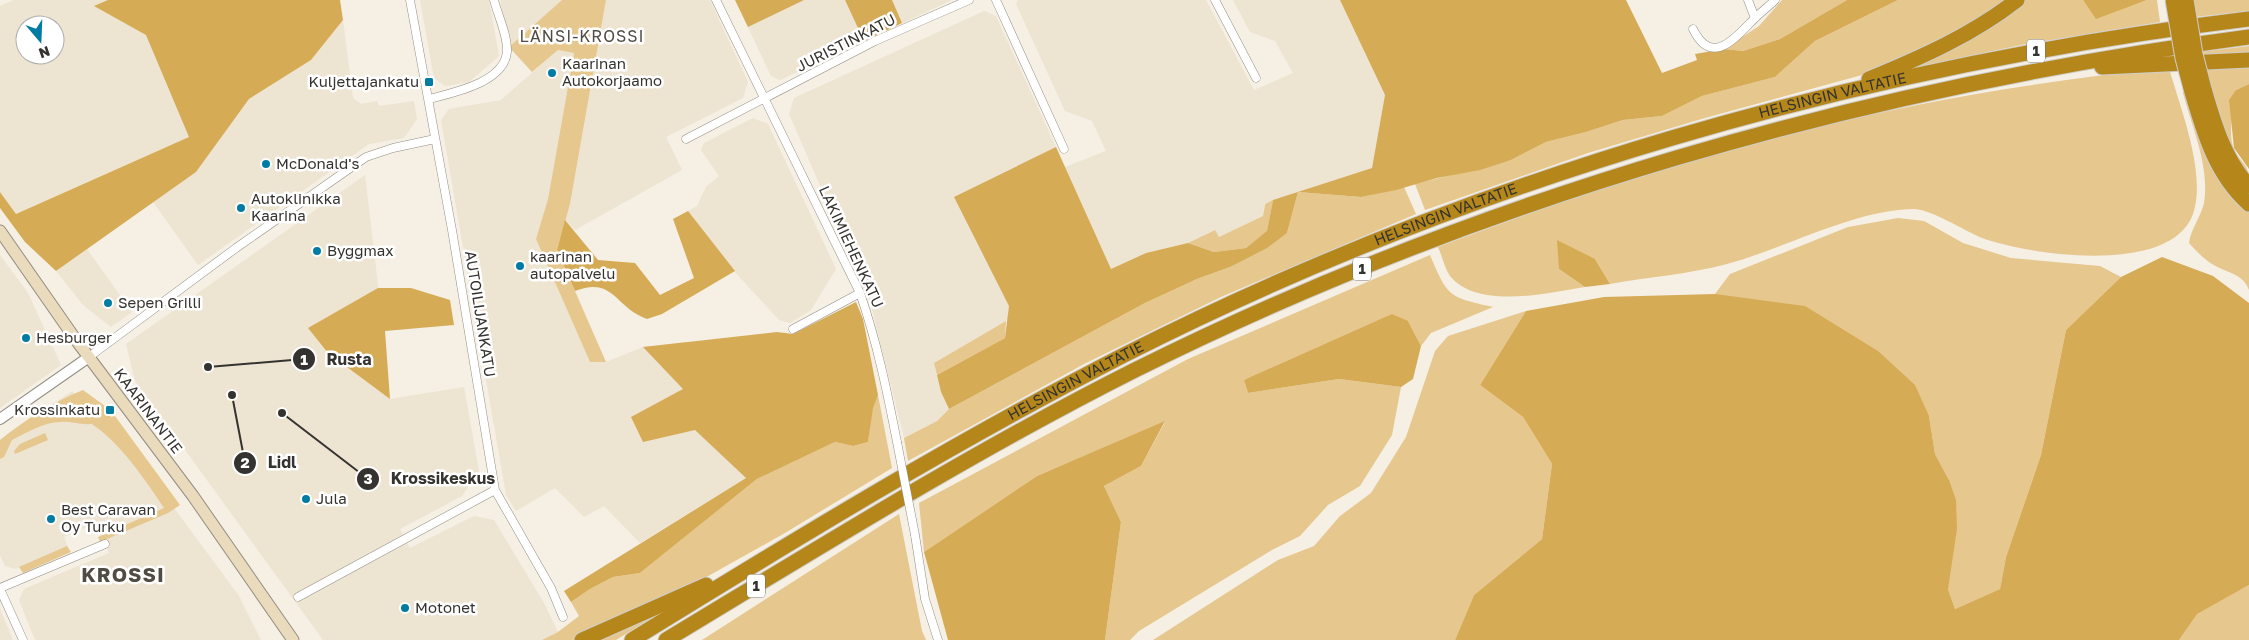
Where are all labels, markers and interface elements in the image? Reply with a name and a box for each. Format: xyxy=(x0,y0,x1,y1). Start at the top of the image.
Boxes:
street label: JURISTINKATU xyxy=(793,9,898,75)
north arrow xyxy=(15,15,65,65)
district label: LÄNSI-KROSSI xyxy=(519,26,645,46)
road number: 1 xyxy=(2027,40,2045,62)
text: N xyxy=(37,43,52,63)
place label: Kaarinan Autokorjaamo xyxy=(562,54,662,89)
marker: Kaarinan Autokorjaamo xyxy=(546,67,558,79)
street label: HELSINGIN VALTATIE xyxy=(1756,68,1908,121)
place label: Kuljettajankatu xyxy=(309,72,419,90)
marker: Kuljettajankatu xyxy=(423,76,435,88)
place label: McDonald's xyxy=(276,154,359,172)
marker: McDonald's xyxy=(260,158,272,170)
street label: HELSINGIN VALTATIE xyxy=(1371,179,1519,249)
street label: LAKIMIEHENKATU xyxy=(816,183,888,310)
place label: Autoklinikka Kaarina xyxy=(251,189,341,224)
marker: Autoklinikka Kaarina xyxy=(235,202,247,214)
place label: Byggmax xyxy=(327,241,393,259)
marker: Byggmax xyxy=(311,245,323,257)
place label: kaarinan autopalvelu xyxy=(530,247,615,282)
street label: AUTOILIJANKATU xyxy=(462,249,500,378)
road number: 1 xyxy=(1353,258,1371,280)
marker: kaarinan autopalvelu xyxy=(514,260,526,272)
place label: Sepen Grilli xyxy=(118,293,201,311)
marker: Sepen Grilli xyxy=(102,297,114,309)
place label: Hesburger xyxy=(36,328,112,346)
marker: Hesburger xyxy=(20,332,32,344)
street label: HELSINGIN VALTATIE xyxy=(1004,337,1146,423)
callout: Rusta xyxy=(291,344,381,375)
text: Rusta xyxy=(327,349,371,369)
text: 1 xyxy=(300,350,308,368)
street label: KAARINANTIE xyxy=(111,364,187,457)
place label: Krossinkatu xyxy=(14,400,100,418)
marker: Krossinkatu xyxy=(104,404,116,416)
callout: Lidl xyxy=(233,447,307,478)
text: Lidl xyxy=(268,452,297,472)
text: 2 xyxy=(240,453,250,471)
callout: Krossikeskus xyxy=(355,463,505,494)
text: Krossikeskus xyxy=(391,468,495,488)
text: 3 xyxy=(363,469,373,487)
place label: Jula xyxy=(316,489,347,507)
marker: Jula xyxy=(300,493,312,505)
place label: Best Caravan Oy Turku xyxy=(61,500,156,535)
marker: Best Caravan Oy Turku xyxy=(45,513,57,525)
district label: KROSSI xyxy=(81,562,165,586)
road number: 1 xyxy=(747,574,765,598)
place label: Motonet xyxy=(415,598,476,616)
marker: Motonet xyxy=(399,602,411,614)

